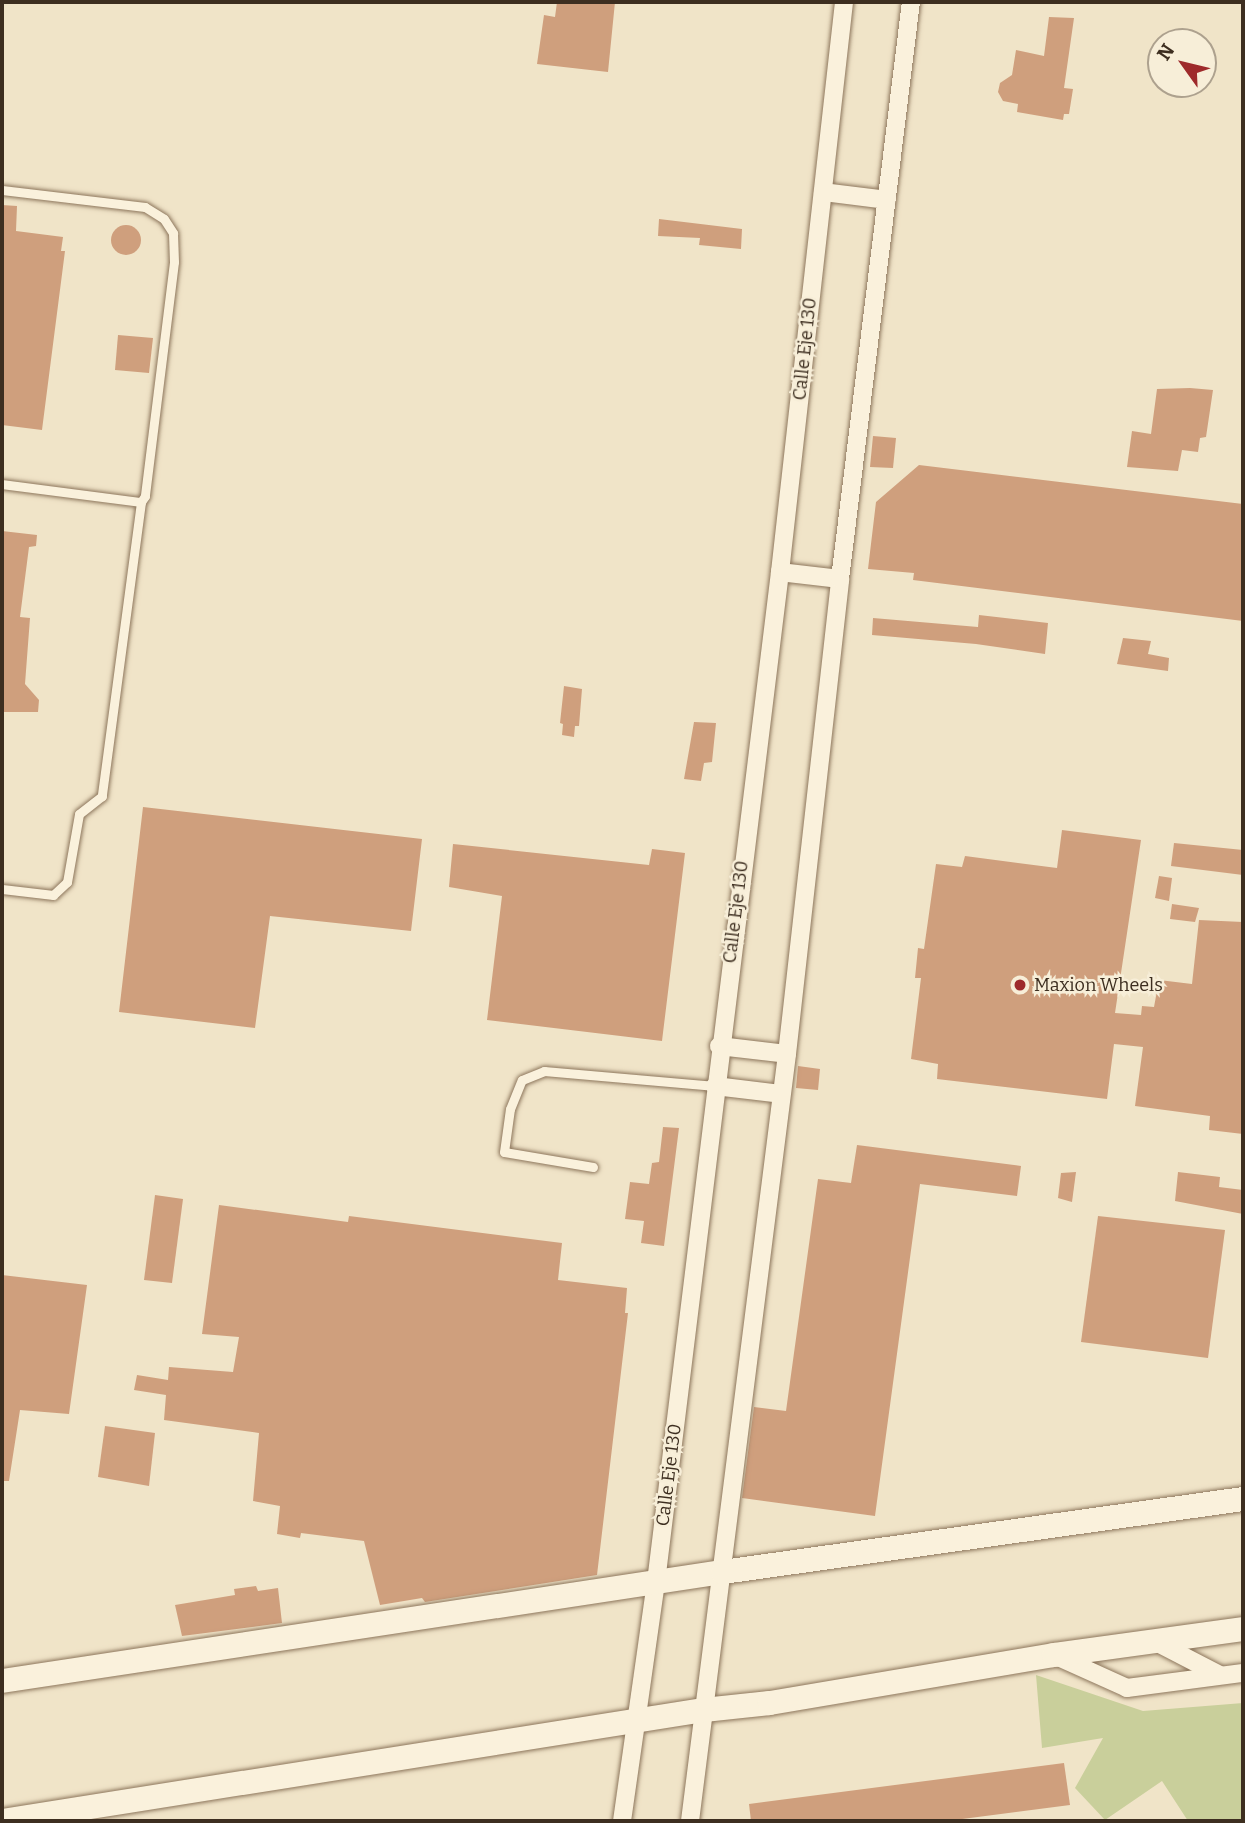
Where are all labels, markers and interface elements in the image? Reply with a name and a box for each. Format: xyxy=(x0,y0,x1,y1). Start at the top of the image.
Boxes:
north arrow xyxy=(1147,28,1217,98)
text: N xyxy=(1152,40,1179,65)
street label: Calle Eje 130 xyxy=(789,297,821,401)
street label: Calle Eje 130 xyxy=(719,860,753,964)
place label: Maxion Wheels xyxy=(1034,974,1163,996)
marker: Maxion Wheels xyxy=(1012,977,1028,993)
street label: Calle Eje 130 xyxy=(652,1423,686,1527)

